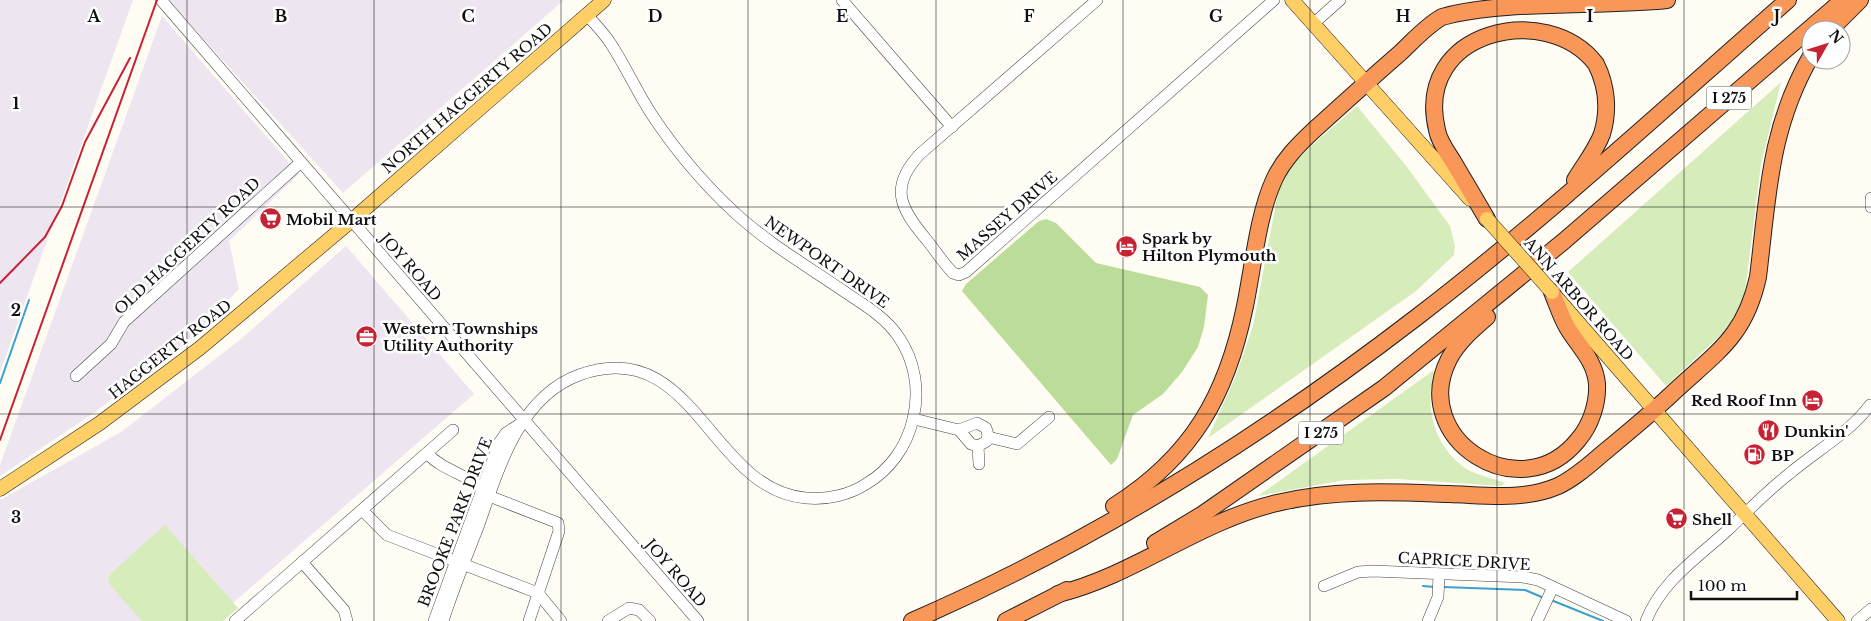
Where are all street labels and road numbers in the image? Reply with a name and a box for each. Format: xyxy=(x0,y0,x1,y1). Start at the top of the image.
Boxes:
street label: NORTH HAGGERTY ROAD xyxy=(378,19,556,177)
road number: I 275 xyxy=(1706,86,1752,110)
street label: MASSEY DRIVE xyxy=(953,167,1061,265)
street label: OLD HAGGERTY ROAD xyxy=(110,173,264,319)
street label: NEWPORT DRIVE xyxy=(761,212,893,312)
street label: JOY ROAD xyxy=(375,227,446,305)
street label: ANN ARBOR ROAD xyxy=(1520,233,1638,364)
street label: HAGGERTY ROAD xyxy=(105,295,235,403)
road number: I 275 xyxy=(1298,422,1344,444)
street label: BROOKE PARK DRIVE xyxy=(414,434,496,610)
street label: JOY ROAD xyxy=(640,533,711,611)
street label: CAPRICE DRIVE xyxy=(1397,548,1531,574)

